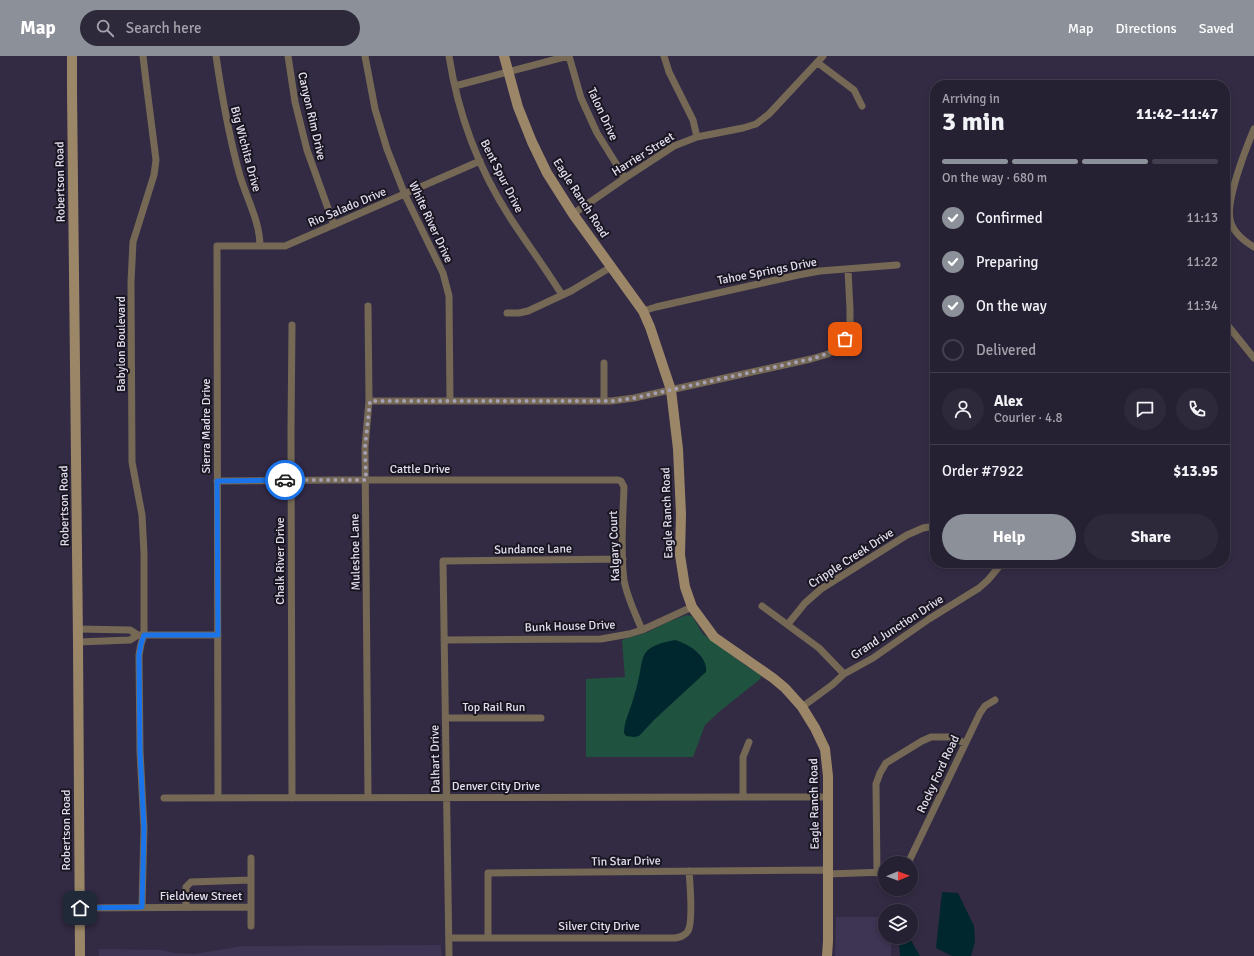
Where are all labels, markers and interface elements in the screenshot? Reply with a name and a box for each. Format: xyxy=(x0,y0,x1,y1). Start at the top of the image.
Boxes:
search box xyxy=(80,10,360,46)
text: Map xyxy=(20,16,56,40)
icon: search xyxy=(94,17,116,39)
text: Search here xyxy=(126,19,201,37)
text: Map xyxy=(1068,20,1094,37)
text: Directions xyxy=(1116,20,1177,37)
text: Saved xyxy=(1199,20,1234,37)
street label: Canyon Rim Drive xyxy=(294,71,329,162)
street label: Talon Drive xyxy=(584,85,621,143)
text: Arriving in xyxy=(942,91,1000,107)
street label: Big Wichita Drive xyxy=(227,105,264,194)
text: 11:42–11:47 xyxy=(1136,105,1218,123)
text: 3 min xyxy=(942,106,1005,138)
street label: Harrier Street xyxy=(609,129,677,180)
street label: Bent Spur Drive xyxy=(477,137,526,215)
street label: Robertson Road xyxy=(52,141,69,223)
street label: Eagle Ranch Road xyxy=(549,156,612,241)
text: On the way · 680 m xyxy=(942,170,1047,186)
street label: White River Drive xyxy=(405,179,456,265)
street label: Rio Salado Drive xyxy=(306,184,389,231)
icon: check xyxy=(942,207,964,229)
text: Confirmed xyxy=(976,209,1043,227)
text: 11:13 xyxy=(1186,210,1218,226)
icon: check xyxy=(942,251,964,273)
text: Preparing xyxy=(976,253,1039,271)
street label: Tahoe Springs Drive xyxy=(716,254,818,288)
text: 11:22 xyxy=(1186,254,1218,270)
icon: check xyxy=(942,295,964,317)
street label: Babylon Boulevard xyxy=(114,296,129,392)
text: On the way xyxy=(976,297,1047,315)
text: 11:34 xyxy=(1186,298,1218,314)
pin xyxy=(828,322,862,356)
icon: bag xyxy=(834,328,856,350)
text: Delivered xyxy=(976,341,1036,359)
street label: Sierra Madre Drive xyxy=(199,378,214,474)
button: person xyxy=(942,388,984,430)
button: chat xyxy=(1124,388,1166,430)
button: phone xyxy=(1176,388,1218,430)
text: Alex xyxy=(994,392,1023,410)
text: Courier · 4.8 xyxy=(994,410,1063,426)
courier xyxy=(265,460,305,500)
street label: Cattle Drive xyxy=(390,462,450,477)
text: Order #7922 xyxy=(942,462,1024,480)
text: $13.95 xyxy=(1173,462,1218,480)
street label: Robertson Road xyxy=(56,465,73,547)
street label: Eagle Ranch Road xyxy=(658,467,677,559)
icon: car xyxy=(274,469,296,491)
street label: Kalgary Court xyxy=(606,510,623,582)
street label: Muleshoe Lane xyxy=(347,513,364,591)
button: Help xyxy=(942,514,1076,560)
button: Share xyxy=(1084,514,1218,560)
street label: Chalk River Drive xyxy=(273,517,288,605)
street label: Cripple Creek Drive xyxy=(806,525,897,592)
street label: Sundance Lane xyxy=(494,541,572,558)
street label: Grand Junction Drive xyxy=(848,592,946,663)
street label: Bunk House Drive xyxy=(524,617,616,636)
street label: Top Rail Run xyxy=(463,700,525,715)
street label: Dalhart Drive xyxy=(427,725,444,793)
street label: Rocky Ford Road xyxy=(914,733,963,816)
street label: Eagle Ranch Road xyxy=(806,758,823,850)
street label: Denver City Drive xyxy=(452,779,540,794)
street label: Robertson Road xyxy=(59,790,74,870)
street label: Tin Star Drive xyxy=(591,853,661,870)
north arrow xyxy=(878,856,918,896)
map controls xyxy=(878,856,918,944)
street label: Fieldview Street xyxy=(160,889,242,904)
pin xyxy=(63,891,97,925)
icon: home xyxy=(69,897,91,919)
button: layers xyxy=(878,904,918,944)
street label: Silver City Drive xyxy=(558,919,640,934)

